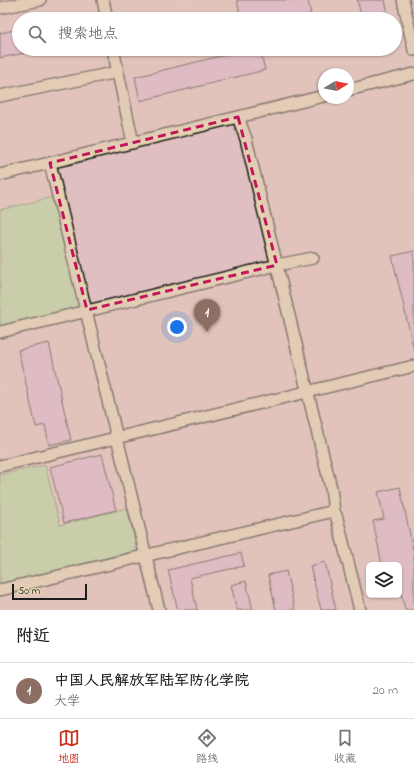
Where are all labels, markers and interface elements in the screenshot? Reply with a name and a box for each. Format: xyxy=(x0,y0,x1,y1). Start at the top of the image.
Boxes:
search box xyxy=(12,12,402,56)
icon: search xyxy=(26,23,48,45)
text: 搜索地点 xyxy=(58,23,118,45)
north arrow xyxy=(318,68,354,104)
pin: 1 xyxy=(194,299,220,332)
your location xyxy=(167,317,187,337)
map controls xyxy=(366,562,402,598)
button: layers xyxy=(366,562,402,598)
scale bar xyxy=(12,582,87,601)
text: 50 m xyxy=(18,583,40,599)
text: 附近 xyxy=(16,624,50,649)
text: 中国人民解放军陆军防化学院 xyxy=(54,670,249,692)
text: 1 xyxy=(27,681,31,700)
text: 20 m xyxy=(373,681,398,700)
text: 大学 xyxy=(54,692,80,711)
tab: 地图 xyxy=(58,727,80,767)
tab: 路线 xyxy=(196,727,218,767)
tab: 收藏 xyxy=(334,727,356,767)

